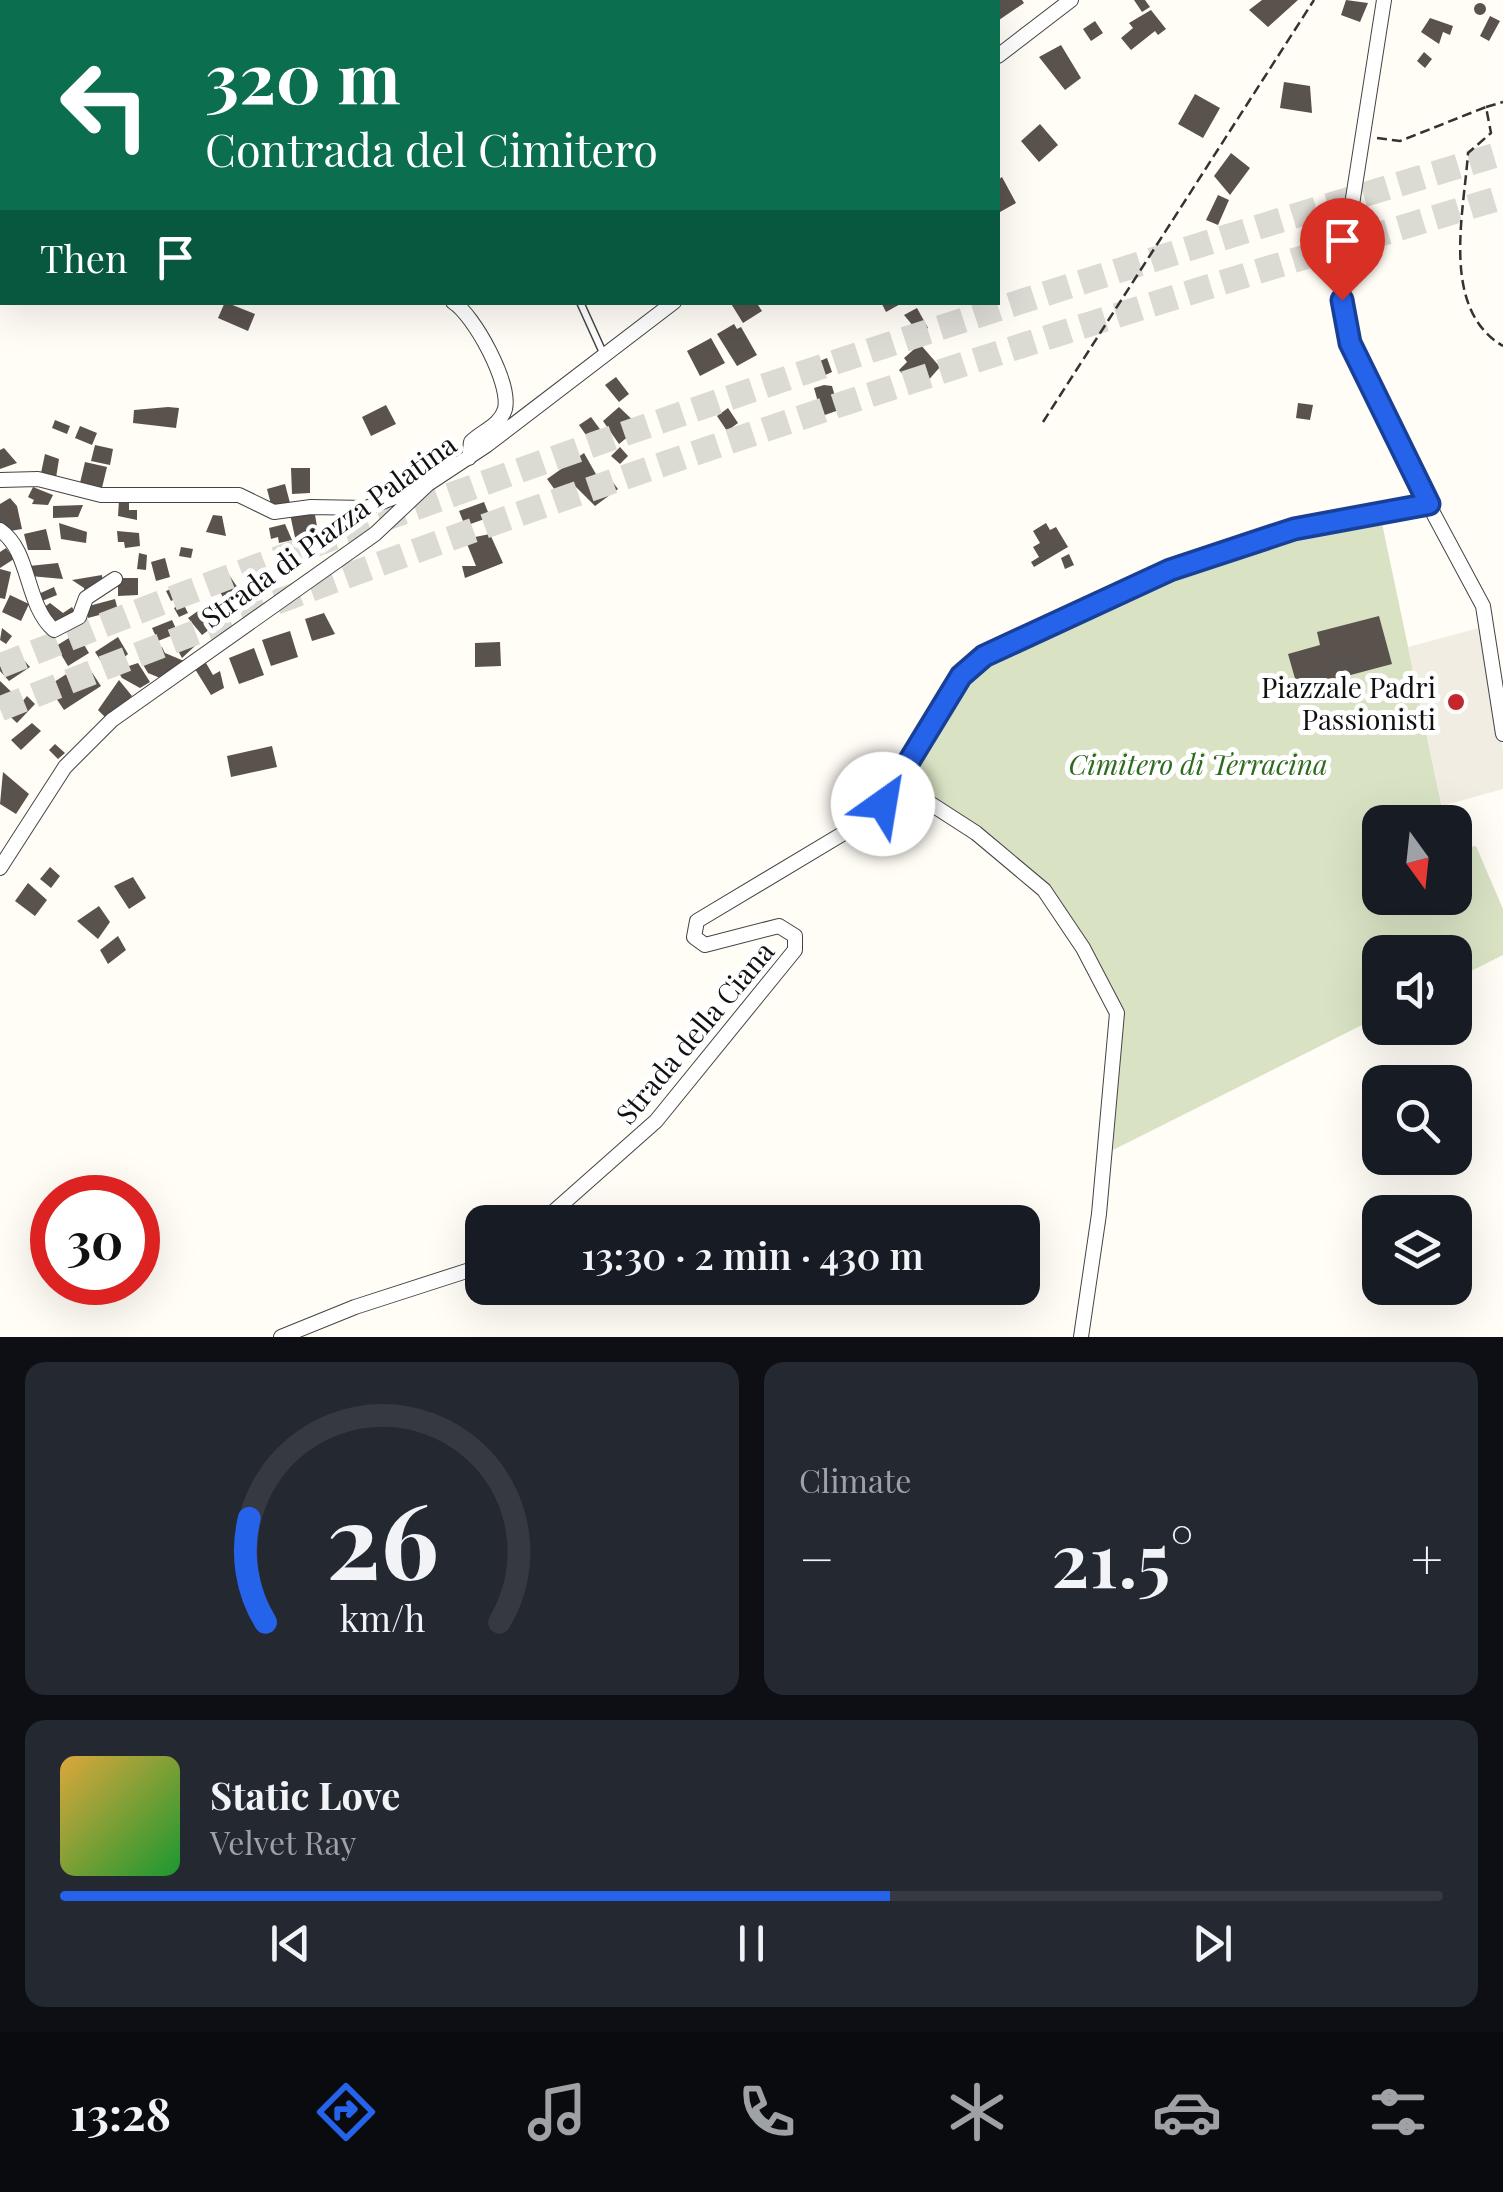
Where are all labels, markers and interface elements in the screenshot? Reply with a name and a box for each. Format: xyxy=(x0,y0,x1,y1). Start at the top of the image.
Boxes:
text: 320 m xyxy=(205,28,401,122)
icon: left xyxy=(40,40,170,170)
text: Contrada del Cimitero xyxy=(205,118,658,178)
pin xyxy=(1300,198,1385,301)
icon: arrive xyxy=(1315,213,1370,268)
icon: arrive xyxy=(148,230,203,285)
text: Then xyxy=(40,232,128,283)
street label: Strada di Piazza Palatina xyxy=(193,425,463,635)
place label: Piazzale Padri Passionisti xyxy=(1261,668,1436,737)
marker: Piazzale Padri Passionisti xyxy=(1445,691,1467,713)
park label: Cimitero di Terracina xyxy=(1068,745,1328,782)
position arrow xyxy=(831,752,935,856)
north arrow xyxy=(1362,805,1472,915)
map controls xyxy=(1362,805,1472,1305)
street label: Strada della Ciana xyxy=(607,933,781,1131)
button: sound xyxy=(1362,935,1472,1045)
button: search xyxy=(1362,1065,1472,1175)
speed limit sign: 30 xyxy=(30,1175,160,1305)
button: layers xyxy=(1362,1195,1472,1305)
text: 13:30 · 2 min · 430 m xyxy=(581,1229,924,1280)
text: Climate xyxy=(799,1458,911,1501)
text: 26 xyxy=(326,1467,438,1606)
text: 21.5° xyxy=(1051,1507,1194,1607)
text: − xyxy=(799,1520,835,1594)
text: + xyxy=(1411,1520,1443,1594)
text: km/h xyxy=(339,1593,425,1641)
text: Static Love xyxy=(210,1769,400,1820)
text: Velvet Ray xyxy=(210,1820,357,1863)
icon: previous xyxy=(263,1916,318,1971)
icon: pause xyxy=(724,1916,779,1971)
icon: next xyxy=(1185,1916,1240,1971)
icon: directions xyxy=(311,2077,381,2147)
icon: music xyxy=(522,2077,592,2147)
icon: phone xyxy=(732,2077,802,2147)
icon: climate xyxy=(942,2077,1012,2147)
icon: car xyxy=(1152,2077,1222,2147)
icon: filters xyxy=(1363,2077,1433,2147)
text: 13:28 xyxy=(70,2082,171,2142)

